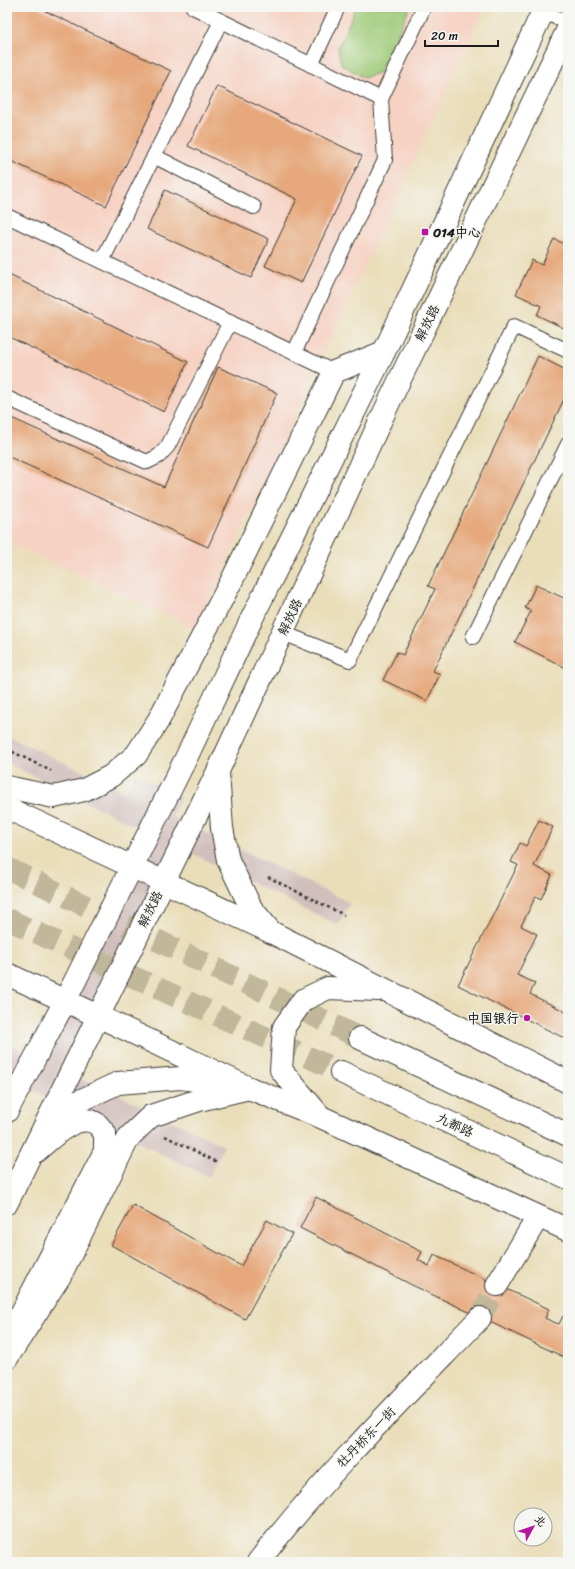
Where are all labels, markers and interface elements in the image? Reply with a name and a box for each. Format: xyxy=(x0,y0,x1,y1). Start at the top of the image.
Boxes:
scale bar xyxy=(425,22,498,48)
text: 20 m xyxy=(431,25,458,47)
place label: 014中心 xyxy=(433,221,481,244)
marker: 014中心 xyxy=(420,227,430,237)
street label: 解放路 xyxy=(408,300,446,346)
street label: 解放路 xyxy=(271,594,309,640)
street label: 解放路 xyxy=(131,886,169,932)
place label: 中国银行 xyxy=(467,1007,519,1030)
marker: 中国银行 xyxy=(522,1013,532,1023)
street label: 九都路 xyxy=(432,1106,478,1144)
street label: 牡丹桥东一街 xyxy=(331,1401,401,1473)
north arrow xyxy=(513,1507,553,1547)
text: 北 xyxy=(529,1511,551,1531)

